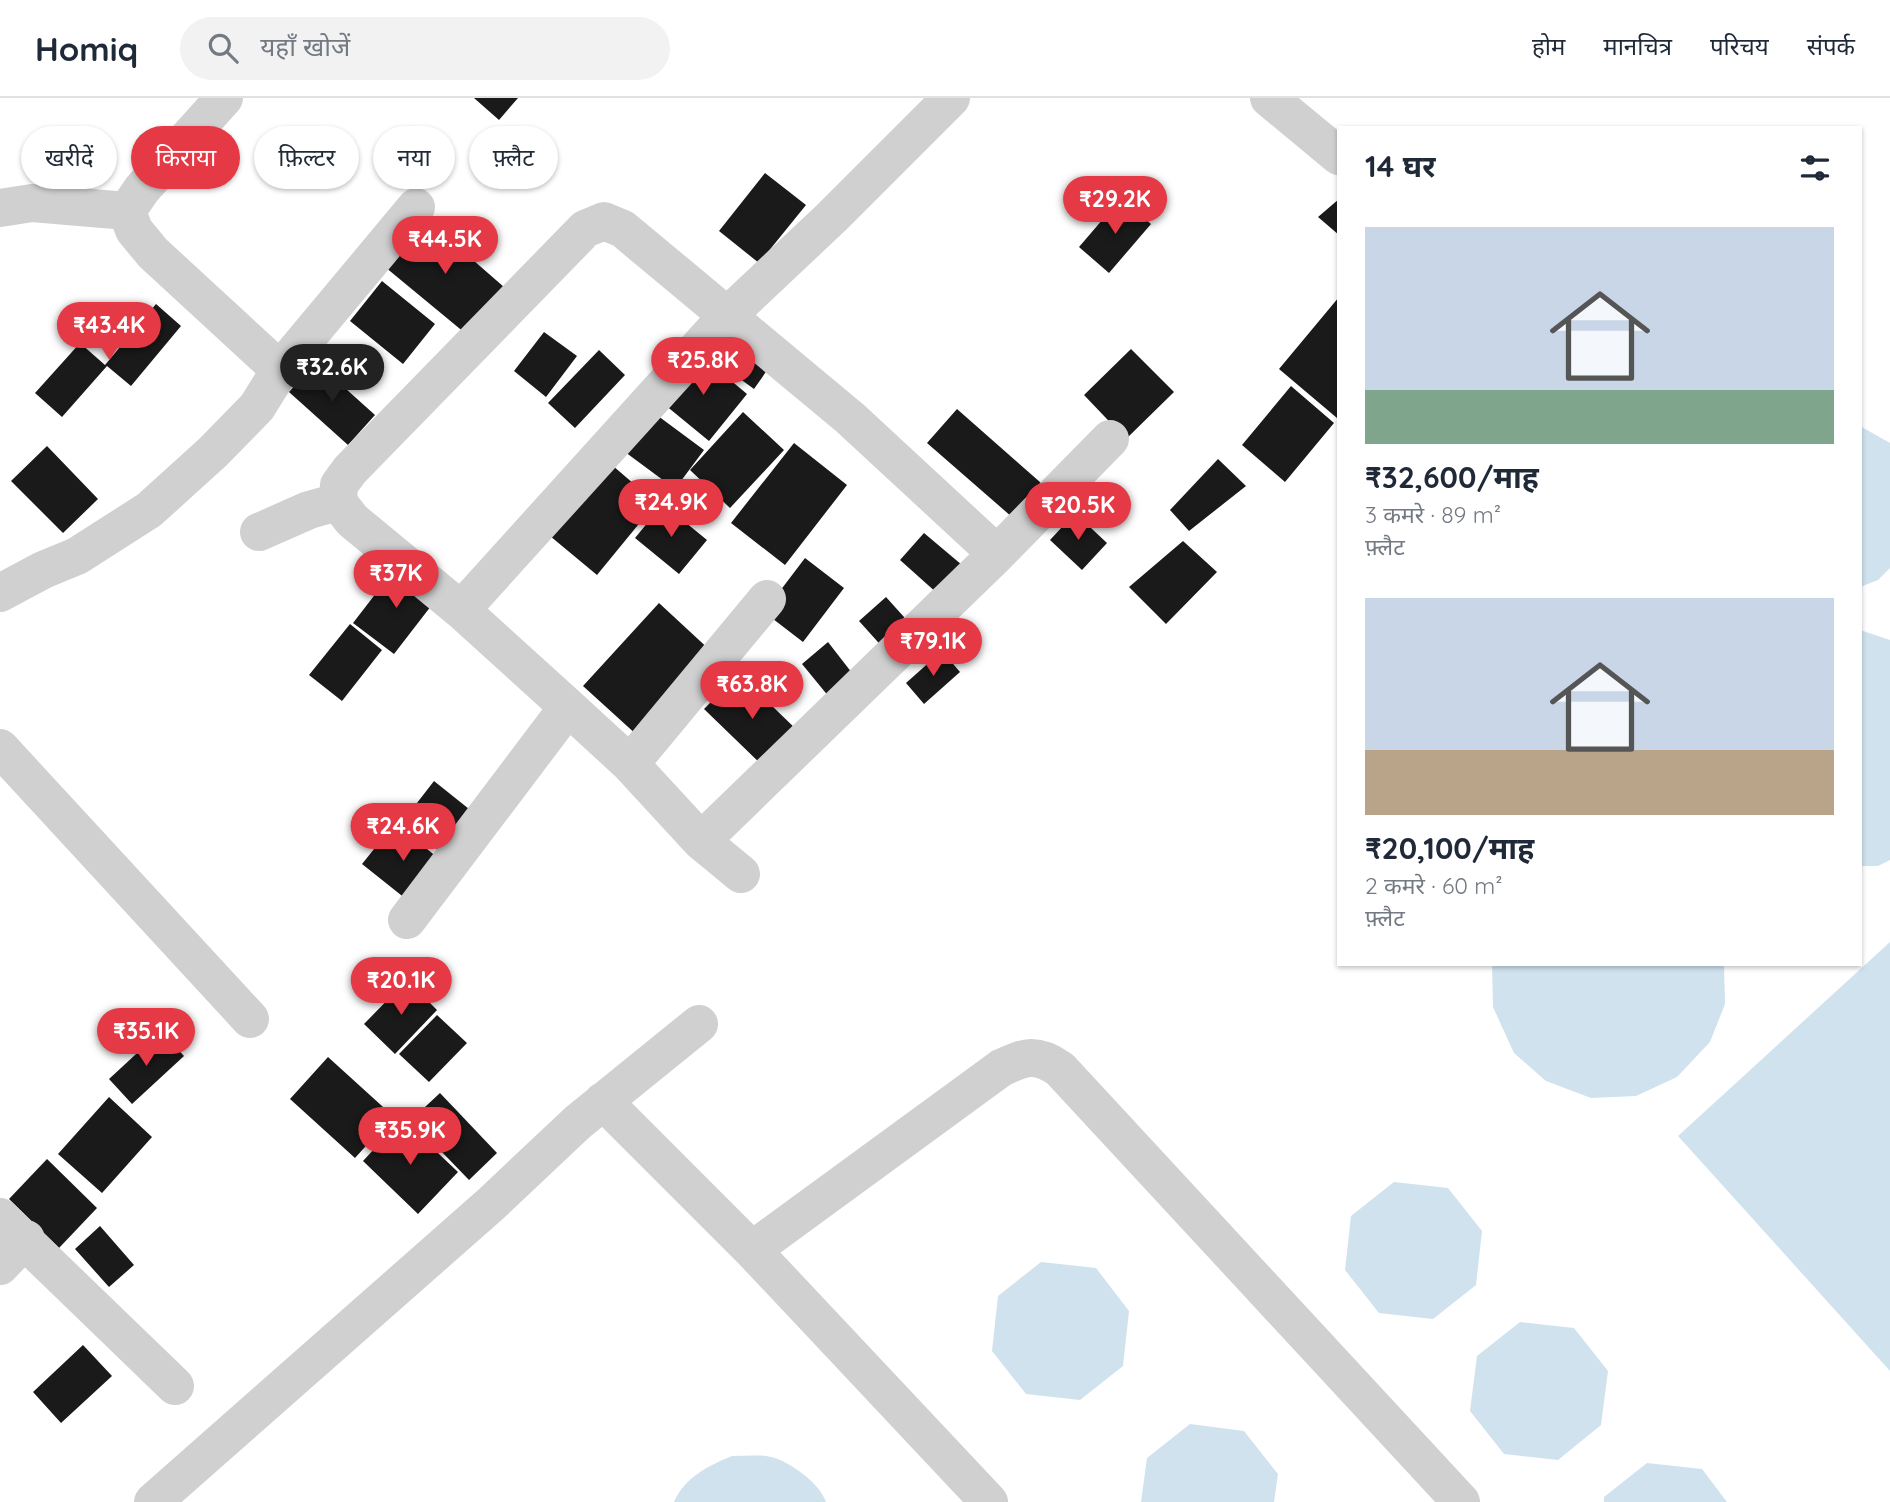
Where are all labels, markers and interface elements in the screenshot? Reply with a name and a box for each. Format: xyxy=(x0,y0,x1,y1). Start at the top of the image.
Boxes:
search box xyxy=(180,17,670,80)
text: Homiq xyxy=(35,28,138,69)
icon: search xyxy=(204,29,242,67)
text: यहाँ खोजें xyxy=(260,30,350,63)
text: होम xyxy=(1532,31,1565,61)
text: मानचित्र xyxy=(1603,31,1672,61)
text: परिचय xyxy=(1710,31,1769,61)
text: संपर्क xyxy=(1807,31,1855,61)
chip: खरीदें xyxy=(21,126,117,189)
chip: किराया xyxy=(131,126,240,189)
chip: फ़िल्टर xyxy=(254,126,359,189)
chip: नया xyxy=(373,126,455,189)
chip: फ़्लैट xyxy=(469,126,558,189)
text: 14 घर xyxy=(1365,147,1435,185)
icon: filters xyxy=(1796,149,1834,187)
pin: ₹29.2K xyxy=(1058,176,1172,236)
text: ₹29.2K xyxy=(1079,184,1151,213)
pin: ₹44.5K xyxy=(388,216,502,276)
text: ₹44.5K xyxy=(408,224,482,253)
icon: home xyxy=(1537,273,1663,399)
pin: ₹43.4K xyxy=(52,302,166,362)
text: ₹43.4K xyxy=(73,310,145,339)
pin: ₹25.8K xyxy=(646,338,760,397)
pin: ₹32.6K xyxy=(275,344,389,404)
text: ₹25.8K xyxy=(667,345,739,374)
text: ₹32.6K xyxy=(296,352,368,381)
text: ₹32,600/माह xyxy=(1365,458,1539,496)
pin: ₹24.9K xyxy=(614,480,728,539)
pin: ₹20.5K xyxy=(1021,482,1135,542)
text: ₹24.9K xyxy=(634,487,708,516)
text: ₹20.5K xyxy=(1041,490,1115,519)
text: 3 कमरे · 89 m² xyxy=(1365,500,1501,529)
text: फ़्लैट xyxy=(1365,532,1405,561)
pin: ₹37K xyxy=(355,550,437,610)
text: ₹37K xyxy=(370,558,422,587)
pin: ₹79.1K xyxy=(876,618,990,678)
text: ₹79.1K xyxy=(900,626,966,655)
icon: home xyxy=(1537,644,1663,770)
pin: ₹63.8K xyxy=(695,662,809,721)
text: ₹63.8K xyxy=(716,669,788,698)
pin: ₹24.6K xyxy=(346,804,460,863)
text: ₹24.6K xyxy=(367,811,439,840)
text: ₹20,100/माह xyxy=(1365,829,1534,867)
text: 2 कमरे · 60 m² xyxy=(1365,871,1503,900)
text: फ़्लैट xyxy=(1365,903,1405,932)
pin: ₹20.1K xyxy=(344,958,458,1017)
text: ₹20.1K xyxy=(367,965,435,994)
pin: ₹35.1K xyxy=(89,1009,203,1068)
text: ₹35.1K xyxy=(113,1016,179,1045)
pin: ₹35.9K xyxy=(353,1108,467,1167)
text: ₹35.9K xyxy=(374,1115,446,1144)

